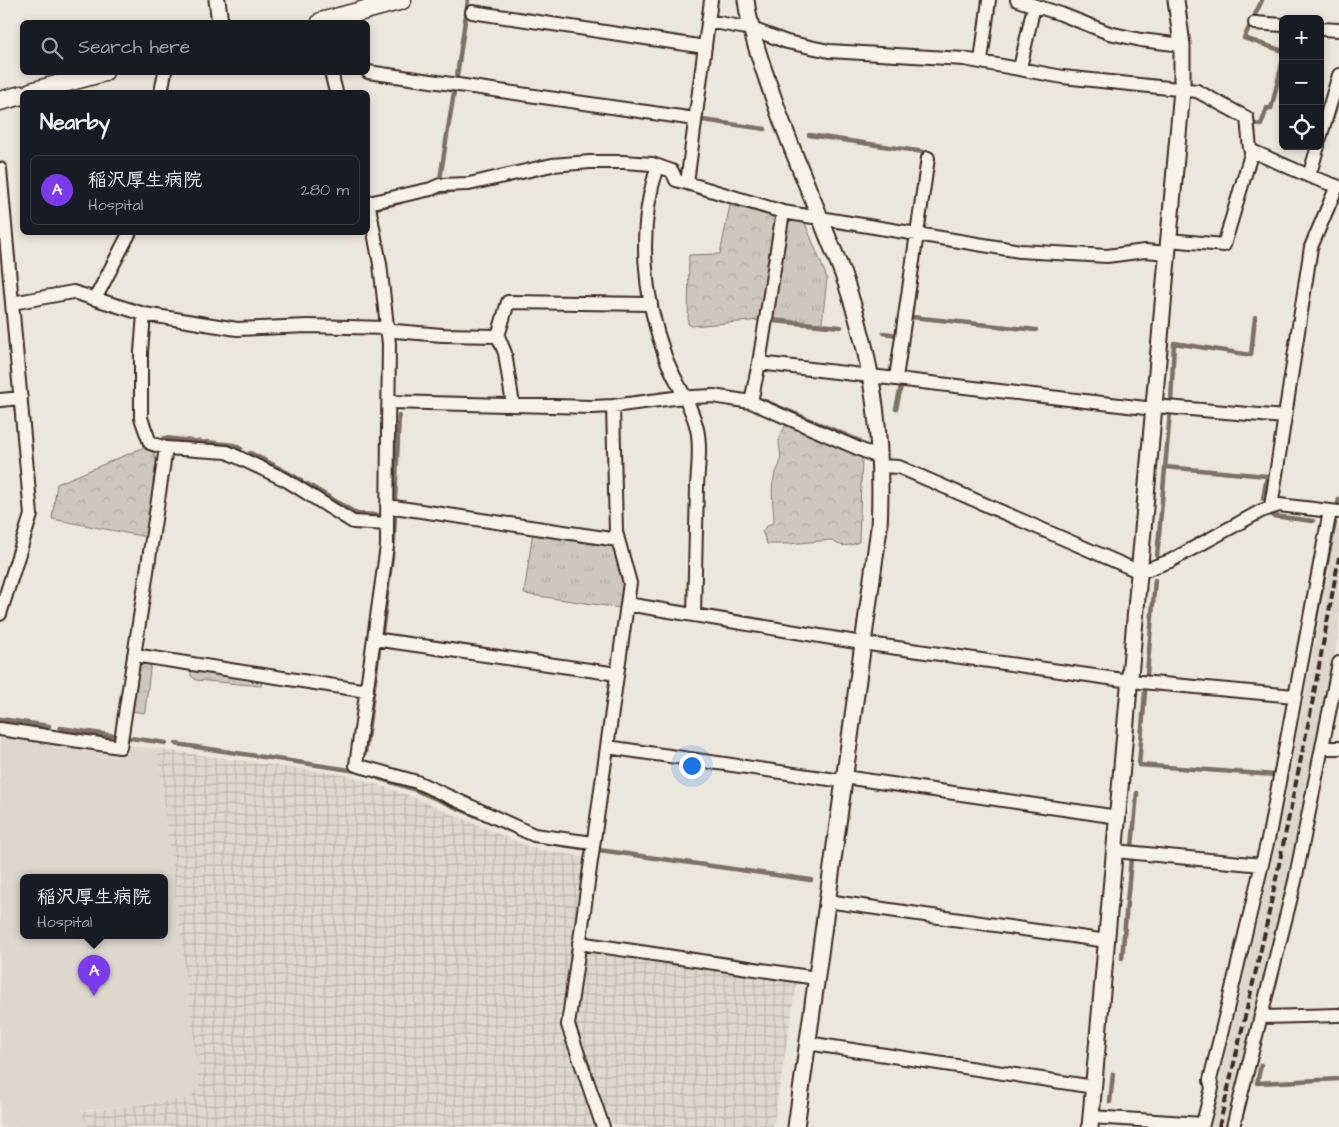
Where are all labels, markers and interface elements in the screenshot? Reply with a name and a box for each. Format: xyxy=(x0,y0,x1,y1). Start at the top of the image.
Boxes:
map controls xyxy=(1279,15,1324,150)
button: + xyxy=(1279,15,1324,60)
search box xyxy=(20,20,370,75)
icon: search xyxy=(38,34,66,62)
text: Search here xyxy=(78,34,190,61)
button: − xyxy=(1279,60,1324,105)
button: locate xyxy=(1279,105,1324,150)
text: Nearby xyxy=(40,108,110,137)
text: 稲沢厚生病院 xyxy=(88,167,202,194)
text: A xyxy=(52,179,62,201)
text: 280 m xyxy=(301,179,349,201)
text: Hospital xyxy=(88,194,143,216)
your location xyxy=(679,753,705,779)
popup xyxy=(20,874,168,939)
text: 稲沢厚生病院 xyxy=(37,884,151,911)
text: Hospital xyxy=(37,911,92,933)
pin: A xyxy=(78,955,110,996)

